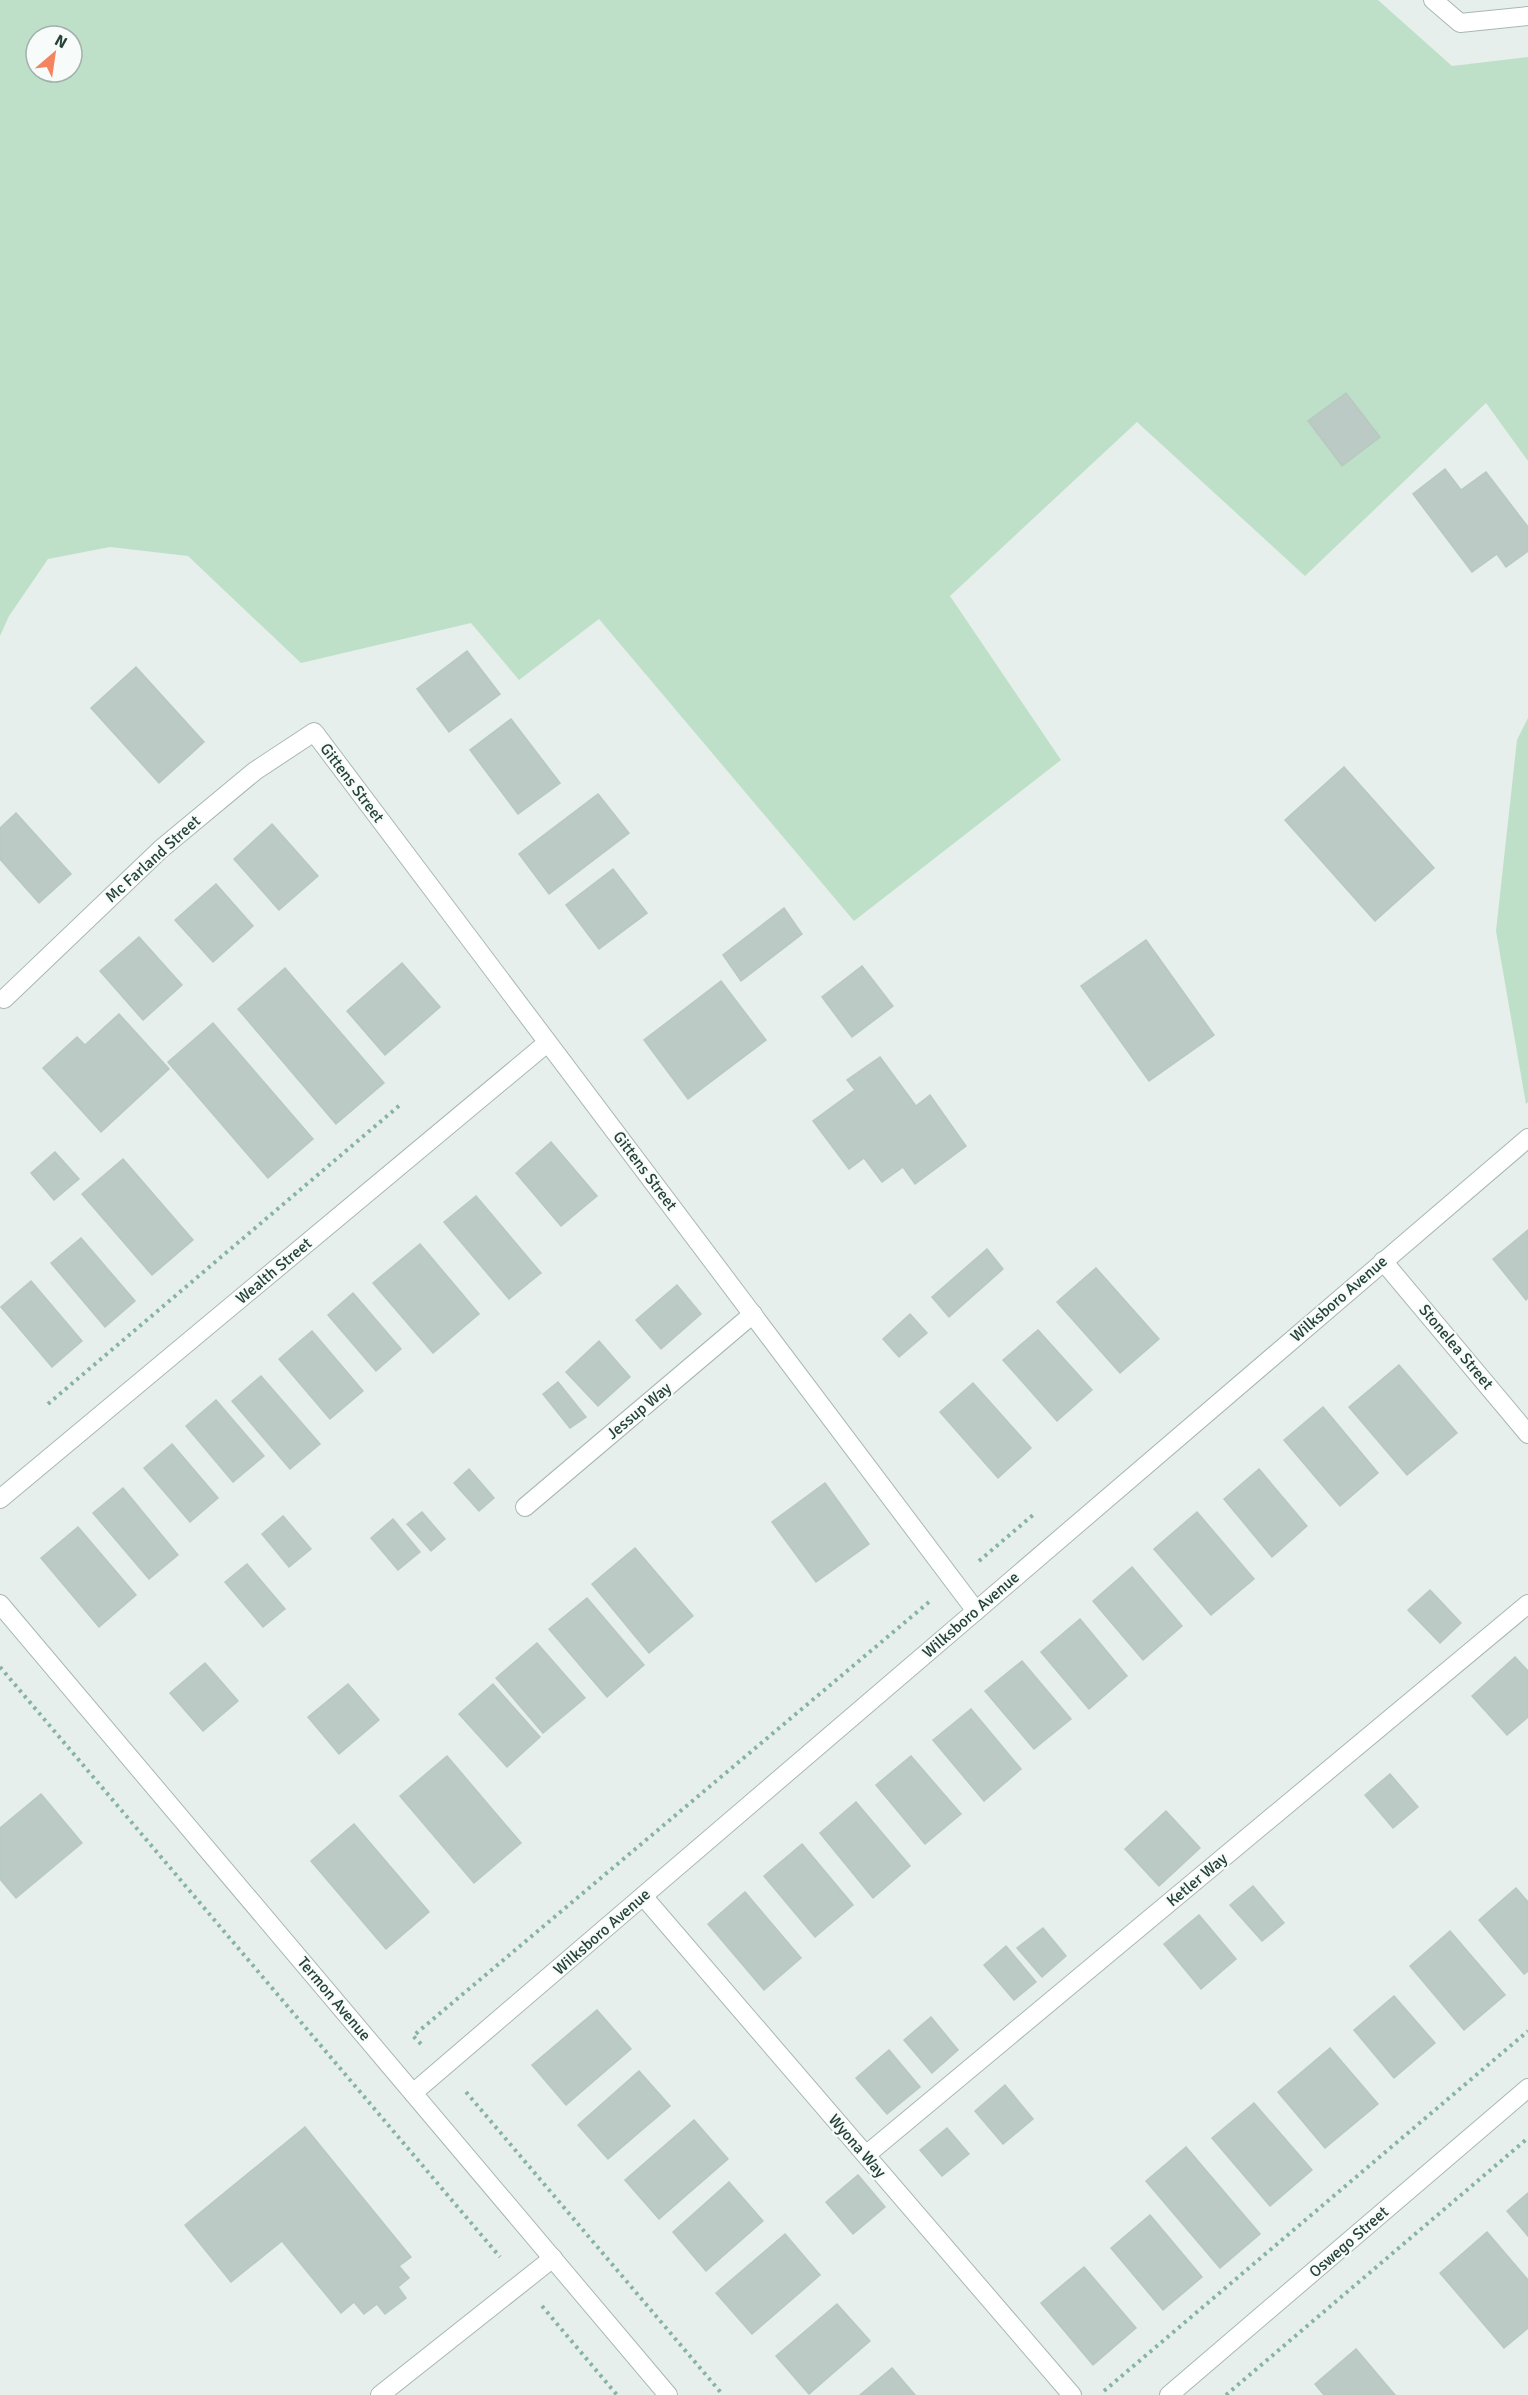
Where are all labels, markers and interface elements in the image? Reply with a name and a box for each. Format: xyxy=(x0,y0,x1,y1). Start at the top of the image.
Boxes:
north arrow xyxy=(24,24,84,84)
text: N xyxy=(51,30,71,53)
street label: Gittens Street xyxy=(316,739,389,827)
street label: Mc Farland Street xyxy=(101,811,205,907)
street label: Gittens Street xyxy=(609,1127,682,1215)
street label: Wealth Street xyxy=(232,1233,316,1309)
street label: Wilksboro Avenue xyxy=(1286,1251,1392,1347)
street label: Stonelea Street xyxy=(1415,1300,1498,1394)
street label: Jessup Way xyxy=(603,1378,676,1444)
street label: Wilksboro Avenue xyxy=(918,1567,1024,1663)
street label: Ketler Way xyxy=(1163,1848,1232,1911)
street label: Wilksboro Avenue xyxy=(549,1884,655,1980)
street label: Termon Avenue xyxy=(293,1953,375,2045)
street label: Wyona Way xyxy=(824,2110,890,2182)
street label: Oswego Street xyxy=(1305,2202,1393,2282)

